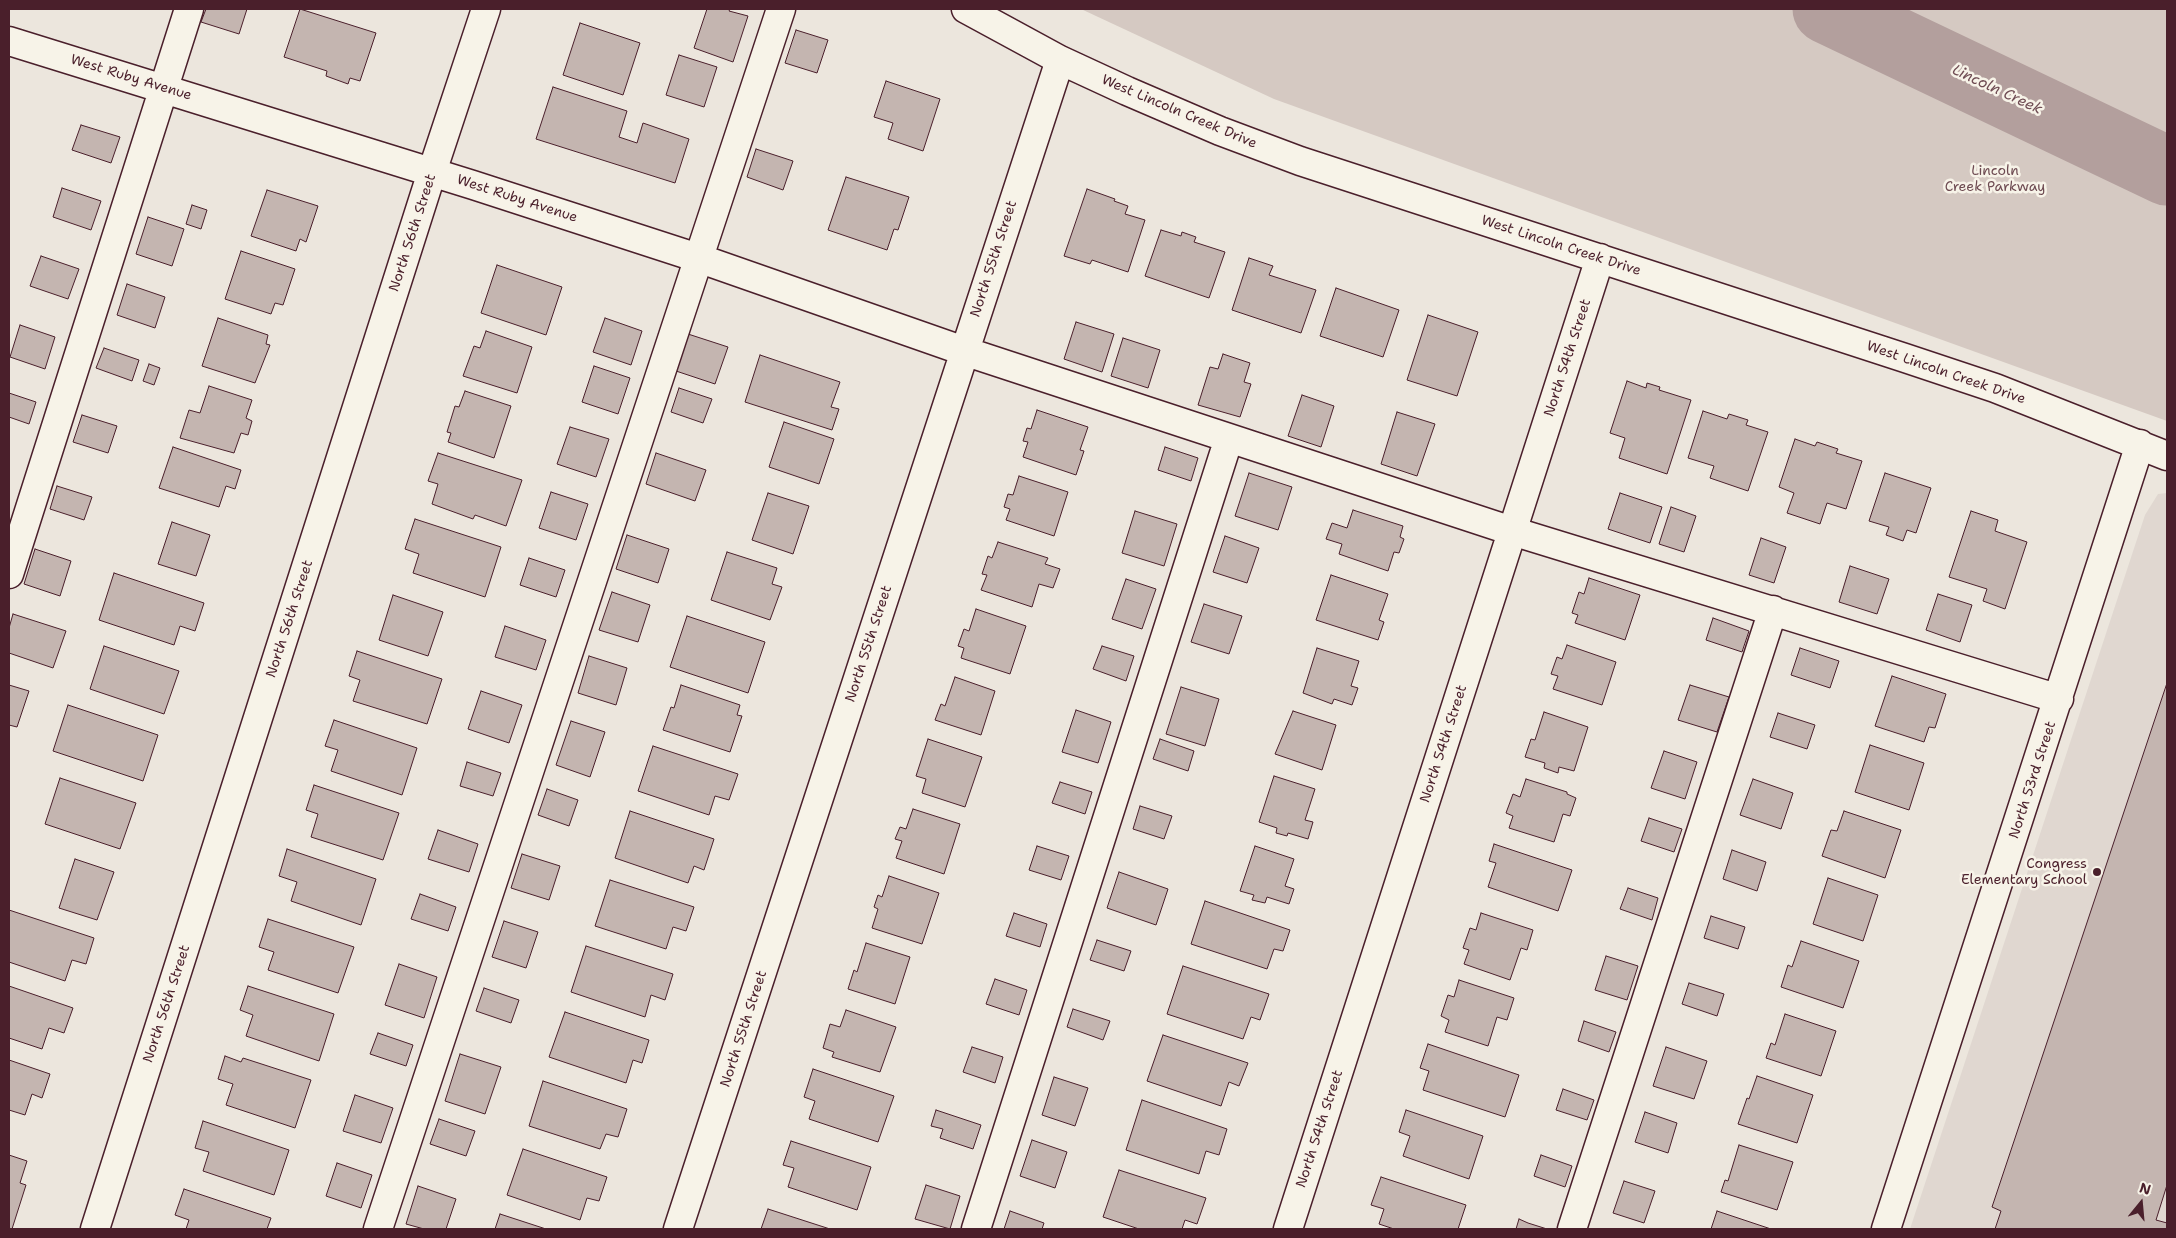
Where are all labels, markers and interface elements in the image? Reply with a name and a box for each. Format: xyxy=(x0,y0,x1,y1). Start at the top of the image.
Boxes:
street label: West Ruby Avenue xyxy=(68,52,194,104)
water label: Lincoln Creek xyxy=(1949,61,2045,119)
street label: West Lincoln Creek Drive xyxy=(1099,72,1259,152)
park label: Lincoln Creek Parkway xyxy=(1945,163,2045,196)
street label: North 56th Street xyxy=(386,172,440,294)
street label: West Ruby Avenue xyxy=(454,172,580,226)
street label: North 55th Street xyxy=(967,199,1021,319)
street label: West Lincoln Creek Drive xyxy=(1479,212,1643,280)
street label: North 54th Street xyxy=(1541,297,1595,419)
street label: West Lincoln Creek Drive xyxy=(1864,338,2028,408)
street label: North 56th Street xyxy=(263,558,317,680)
street label: North 55th Street xyxy=(842,584,896,704)
street label: North 54th Street xyxy=(1417,683,1471,805)
street label: North 53rd Street xyxy=(2006,719,2060,841)
place label: Congress Elementary School xyxy=(1961,856,2087,889)
marker: Congress Elementary School xyxy=(2091,866,2103,878)
street label: North 56th Street xyxy=(140,943,194,1065)
street label: North 55th Street xyxy=(717,969,771,1089)
street label: North 54th Street xyxy=(1293,1068,1347,1190)
north arrow xyxy=(2116,1178,2166,1228)
text: N xyxy=(2137,1178,2153,1199)

